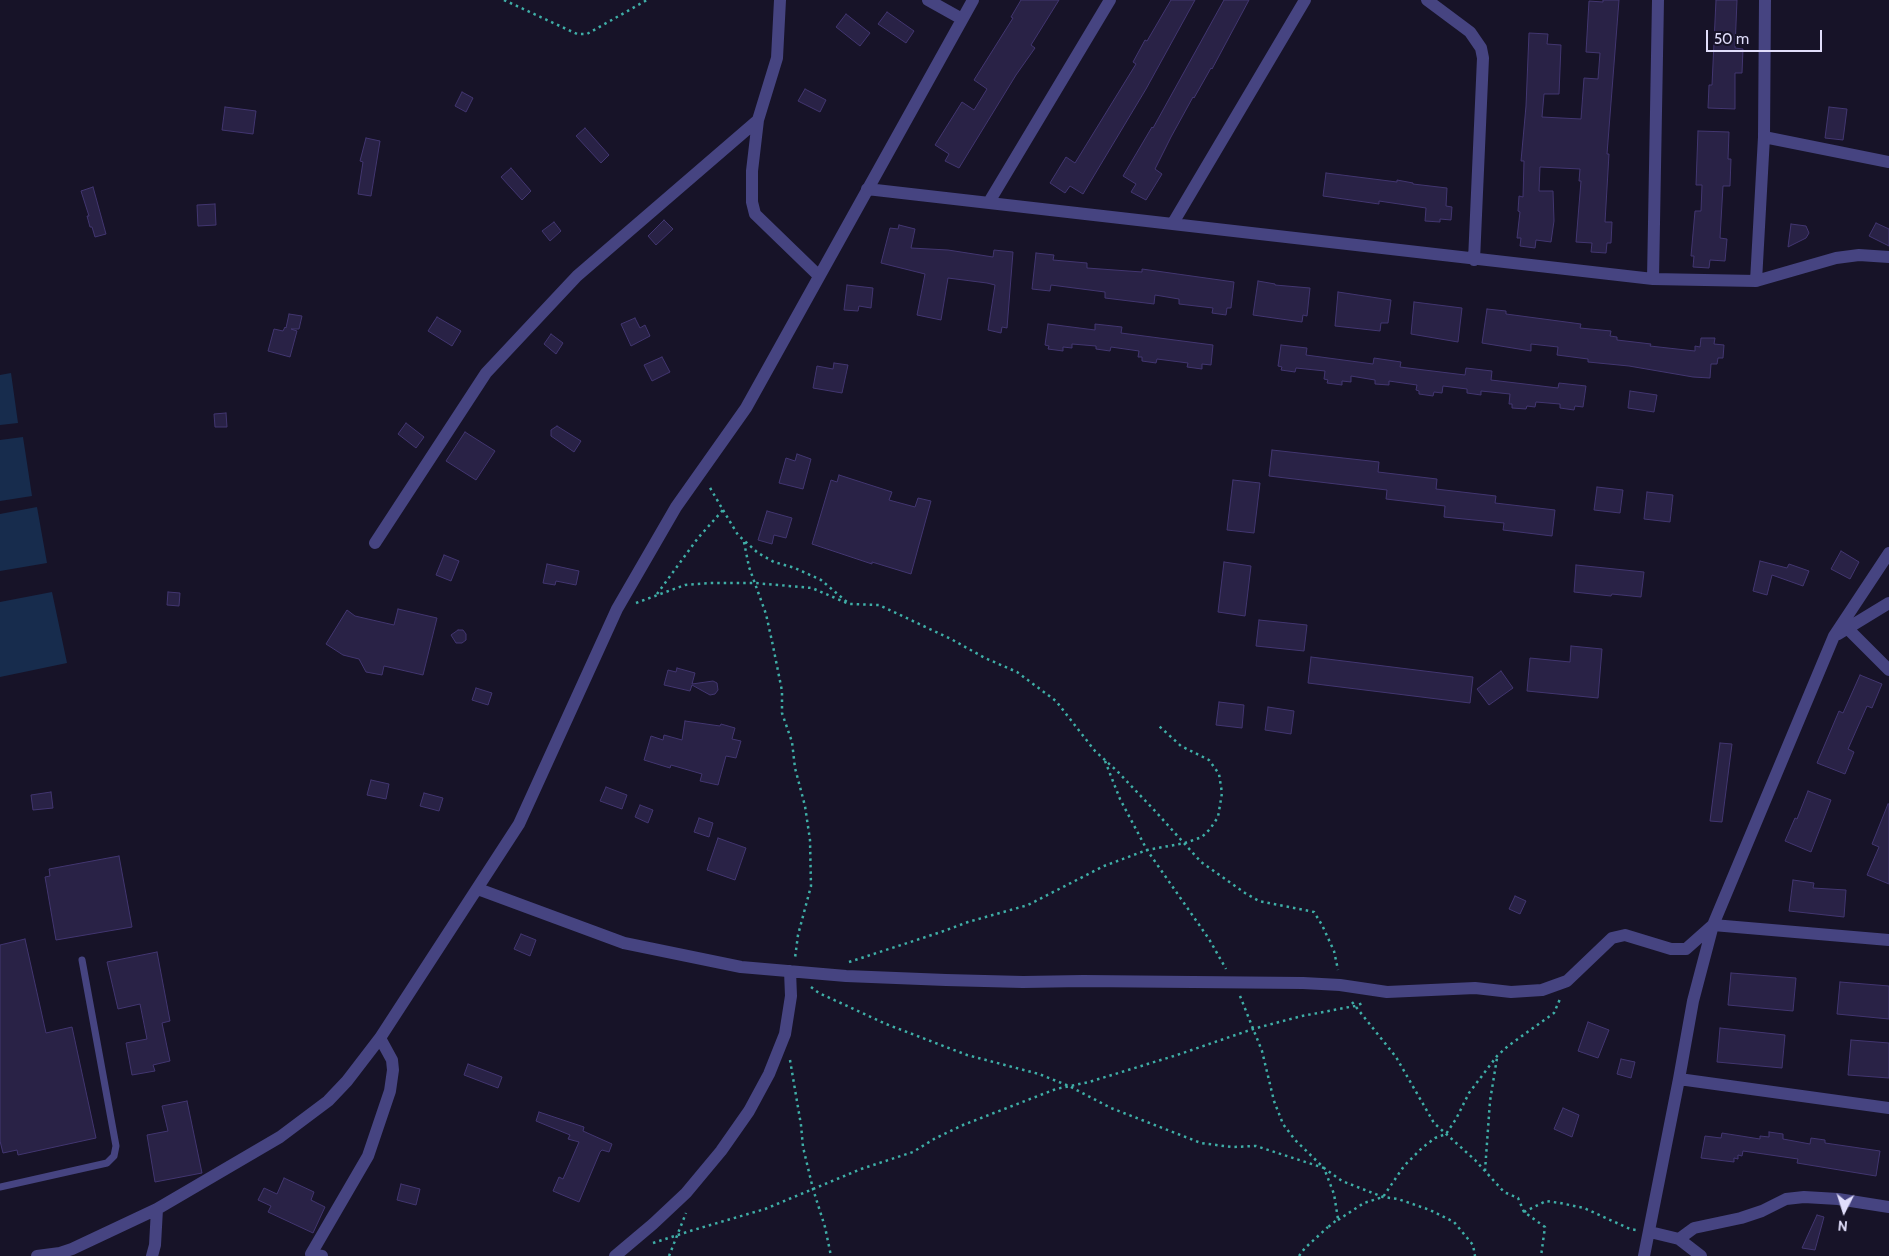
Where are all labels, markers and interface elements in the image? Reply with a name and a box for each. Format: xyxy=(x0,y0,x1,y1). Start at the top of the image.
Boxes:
scale bar xyxy=(1709,20,1825,52)
text: 50 m xyxy=(1714,30,1749,48)
north arrow xyxy=(1819,1186,1869,1236)
text: N xyxy=(1837,1217,1848,1235)

